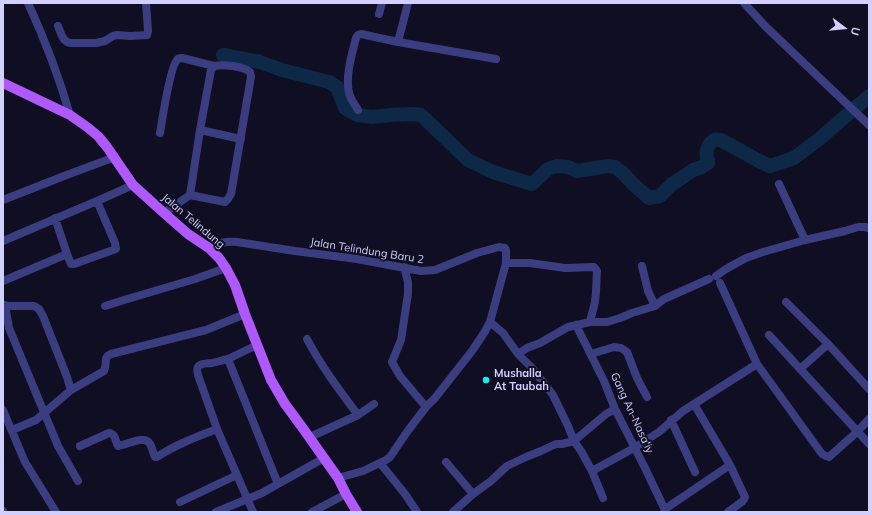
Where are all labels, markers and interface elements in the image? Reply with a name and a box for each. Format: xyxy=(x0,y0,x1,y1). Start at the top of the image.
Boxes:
north arrow xyxy=(824,8,864,48)
text: U xyxy=(848,25,863,37)
street label: Jalan Telindung xyxy=(159,191,227,251)
street label: Jalan Telindung Baru 2 xyxy=(309,235,425,267)
place label: Mushalla At Taubah xyxy=(494,367,549,393)
street label: Gang An-Nasa'iy xyxy=(608,371,656,455)
marker: Mushalla At Taubah xyxy=(481,375,491,385)

